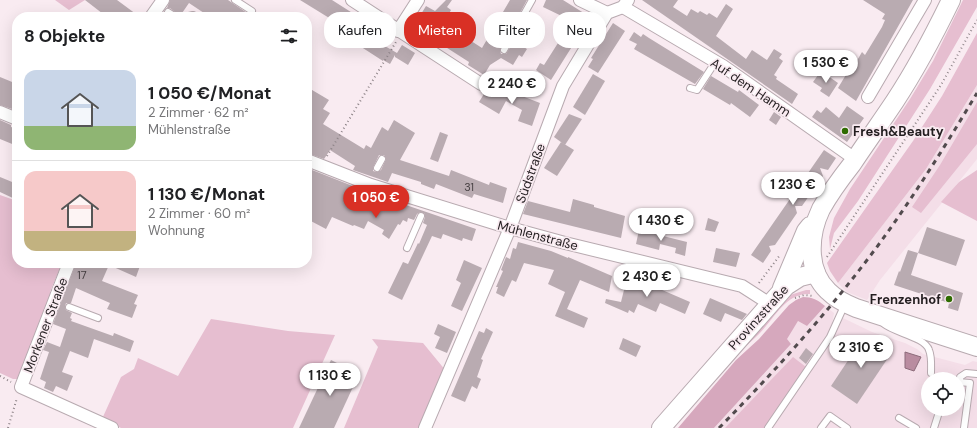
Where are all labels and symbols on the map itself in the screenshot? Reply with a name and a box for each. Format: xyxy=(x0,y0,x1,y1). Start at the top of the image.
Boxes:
pin: 1 530 € xyxy=(789,50,863,84)
street label: Auf dem Hamm xyxy=(707,54,794,121)
pin: 2 240 € xyxy=(475,71,549,105)
place label: Fresh&Beauty xyxy=(853,123,944,140)
marker: Fresh&Beauty xyxy=(840,126,850,136)
street label: Südstraße xyxy=(512,141,549,205)
pin: 1 230 € xyxy=(756,172,830,206)
house number: 31 xyxy=(464,180,474,194)
pin: 1 050 € xyxy=(339,185,413,219)
pin: 1 430 € xyxy=(624,208,698,242)
street label: Mühlenstraße xyxy=(496,217,580,254)
pin: 2 430 € xyxy=(610,264,684,298)
house number: 17 xyxy=(77,268,87,282)
street label: Morkener Straße xyxy=(20,275,71,375)
street label: Provinzstraße xyxy=(725,281,792,353)
place label: Frenzenhof xyxy=(870,291,941,308)
marker: Frenzenhof xyxy=(944,294,954,304)
pin: 2 310 € xyxy=(824,335,898,369)
pin: 1 130 € xyxy=(293,363,367,397)

